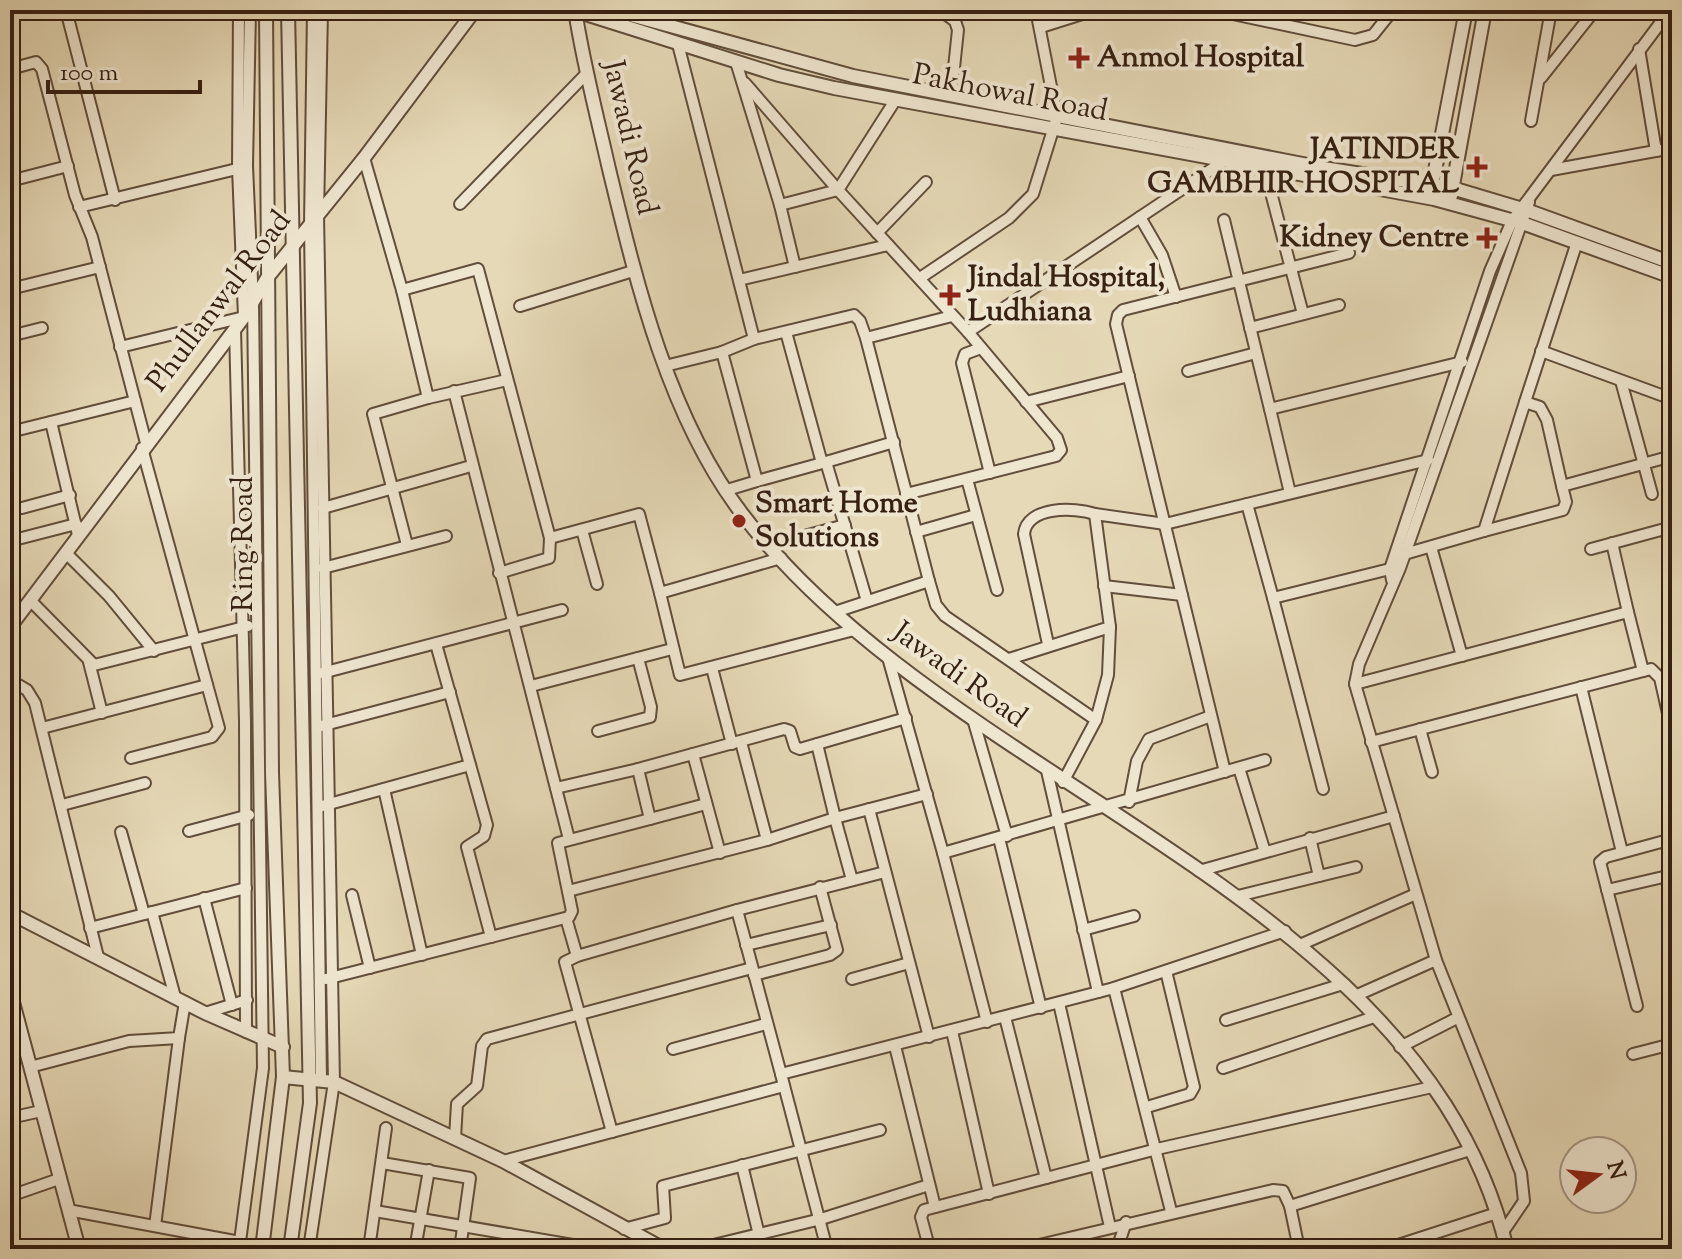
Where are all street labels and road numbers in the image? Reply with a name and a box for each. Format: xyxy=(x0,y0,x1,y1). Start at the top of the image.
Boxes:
street label: Pakhowal Road xyxy=(909,54,1111,134)
street label: Jawadi Road xyxy=(590,55,668,219)
street label: Phullanwal Road xyxy=(137,202,303,402)
street label: Ring Road xyxy=(223,476,266,612)
street label: Jawadi Road xyxy=(881,611,1035,740)

